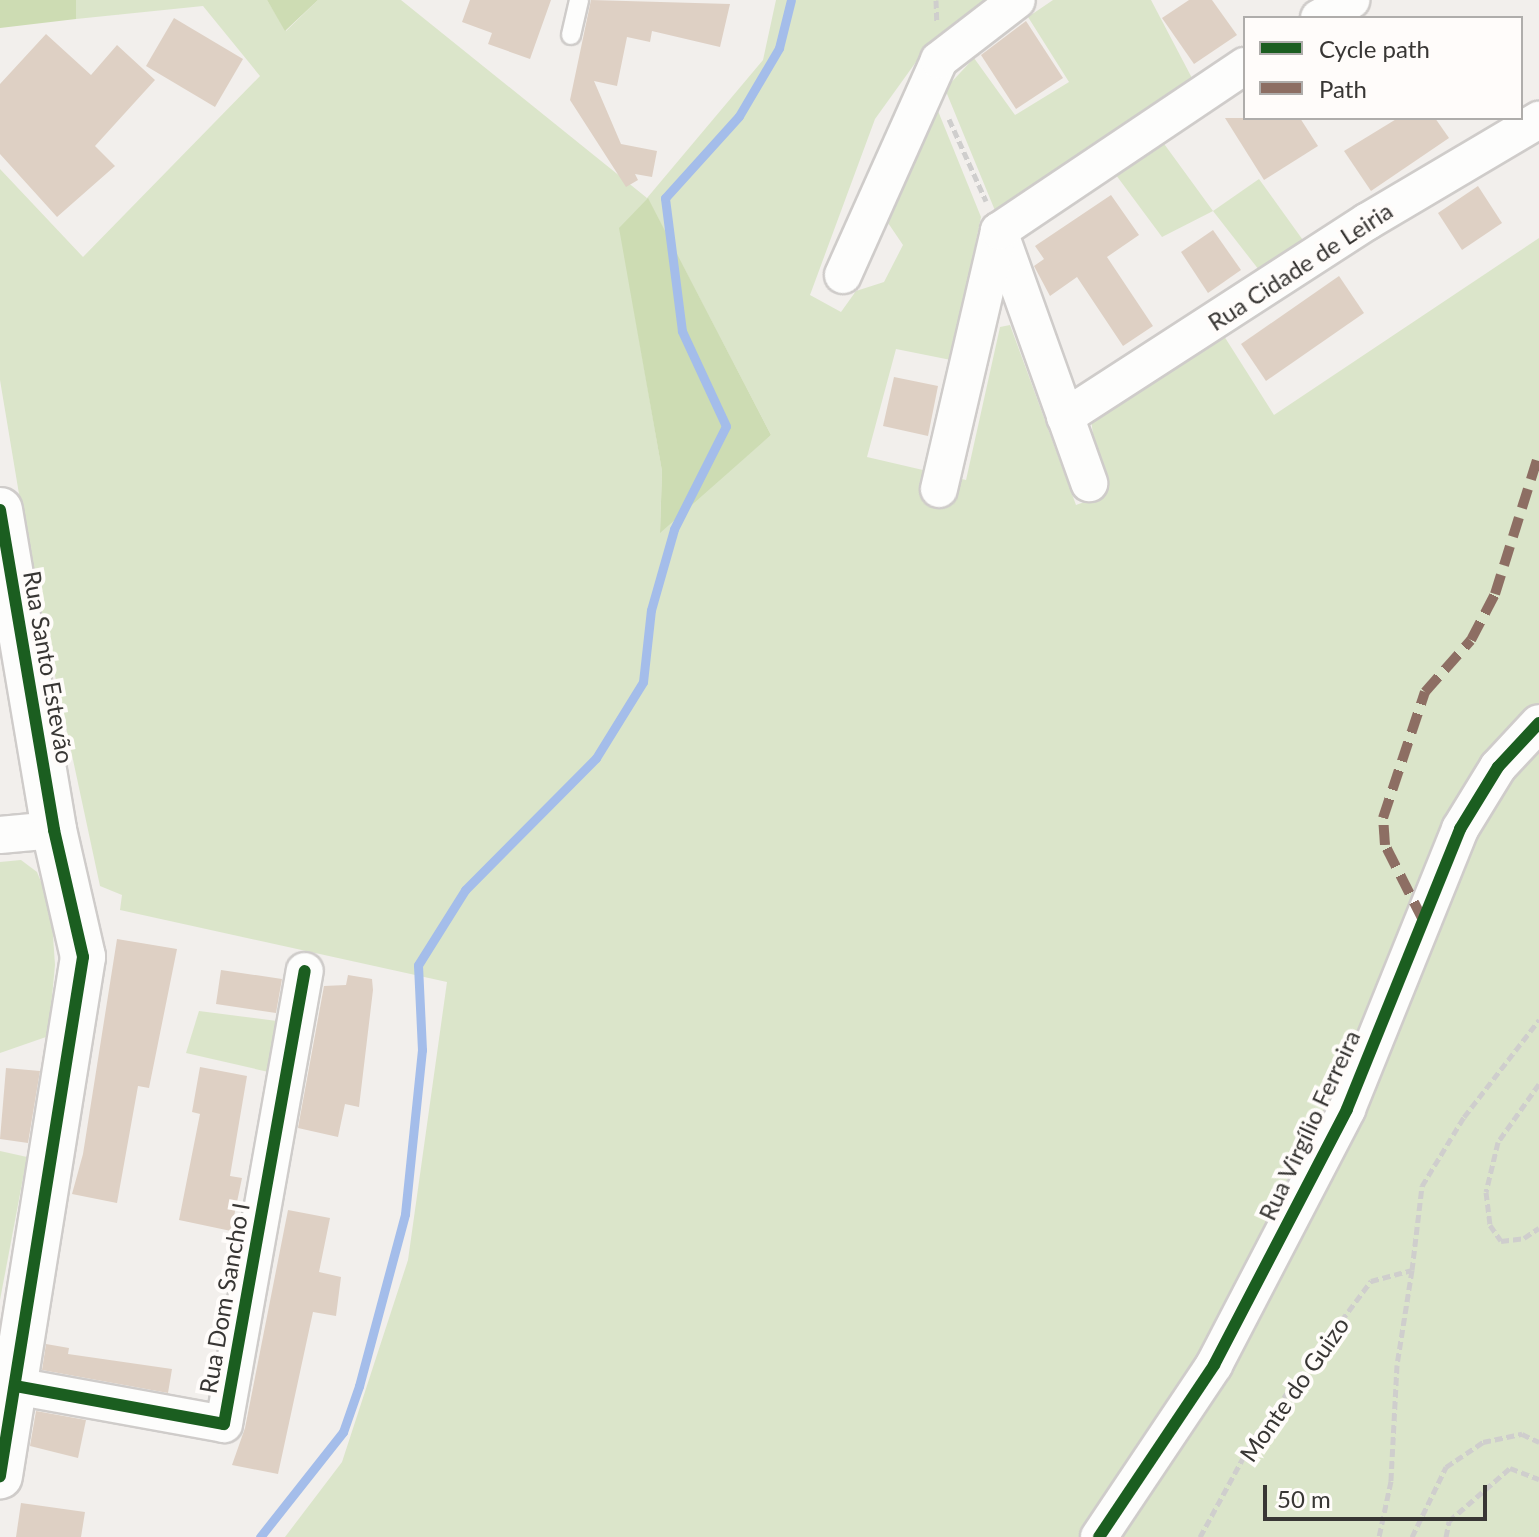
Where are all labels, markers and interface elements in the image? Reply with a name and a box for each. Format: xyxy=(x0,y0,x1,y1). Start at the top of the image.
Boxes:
legend xyxy=(1243,16,1523,120)
text: Cycle path xyxy=(1319,34,1430,63)
text: Path xyxy=(1319,74,1367,103)
street label: Rua Cidade de Leiria xyxy=(1202,196,1398,336)
street label: Rua Santo Estevão xyxy=(18,568,80,766)
street label: Rua Virgílio Ferreira xyxy=(1252,1025,1366,1225)
street label: Rua Dom Sancho I xyxy=(193,1200,255,1396)
street label: Monte do Guizo xyxy=(1233,1311,1355,1467)
scale bar xyxy=(1267,1469,1491,1519)
text: 50 m xyxy=(1277,1484,1331,1513)

